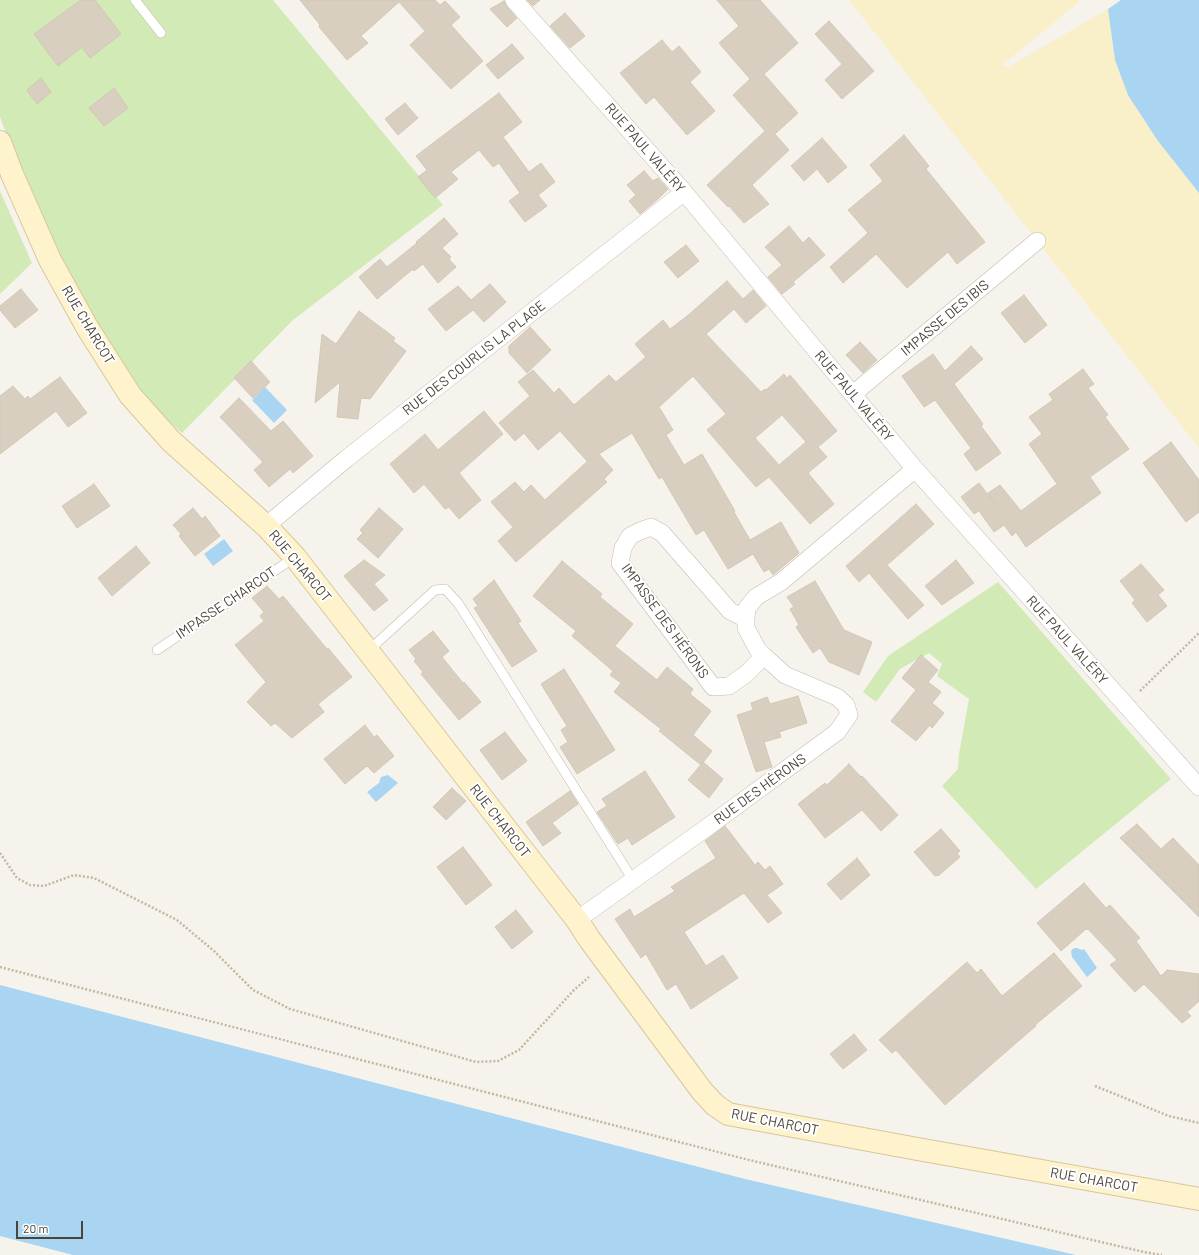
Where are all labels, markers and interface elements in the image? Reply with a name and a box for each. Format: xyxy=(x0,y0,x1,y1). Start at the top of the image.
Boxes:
street label: RUE PAUL VALÉRY xyxy=(601,100,689,196)
street label: IMPASSE DES IBIS xyxy=(898,276,992,360)
street label: RUE CHARCOT xyxy=(58,283,118,367)
street label: RUE DES COURLIS LA PLAGE xyxy=(399,297,549,419)
street label: RUE PAUL VALÉRY xyxy=(811,347,897,445)
street label: RUE CHARCOT xyxy=(265,527,335,605)
street label: IMPASSE DES HÉRONS xyxy=(618,560,712,682)
street label: IMPASSE CHARCOT xyxy=(173,563,279,643)
street label: RUE PAUL VALÉRY xyxy=(1023,592,1111,688)
street label: RUE DES HÉRONS xyxy=(711,750,809,828)
street label: RUE CHARCOT xyxy=(466,781,534,861)
street label: RUE CHARCOT xyxy=(730,1105,820,1139)
street label: RUE CHARCOT xyxy=(1049,1164,1139,1196)
scale bar xyxy=(18,1213,85,1239)
text: 20 m xyxy=(23,1221,49,1235)

